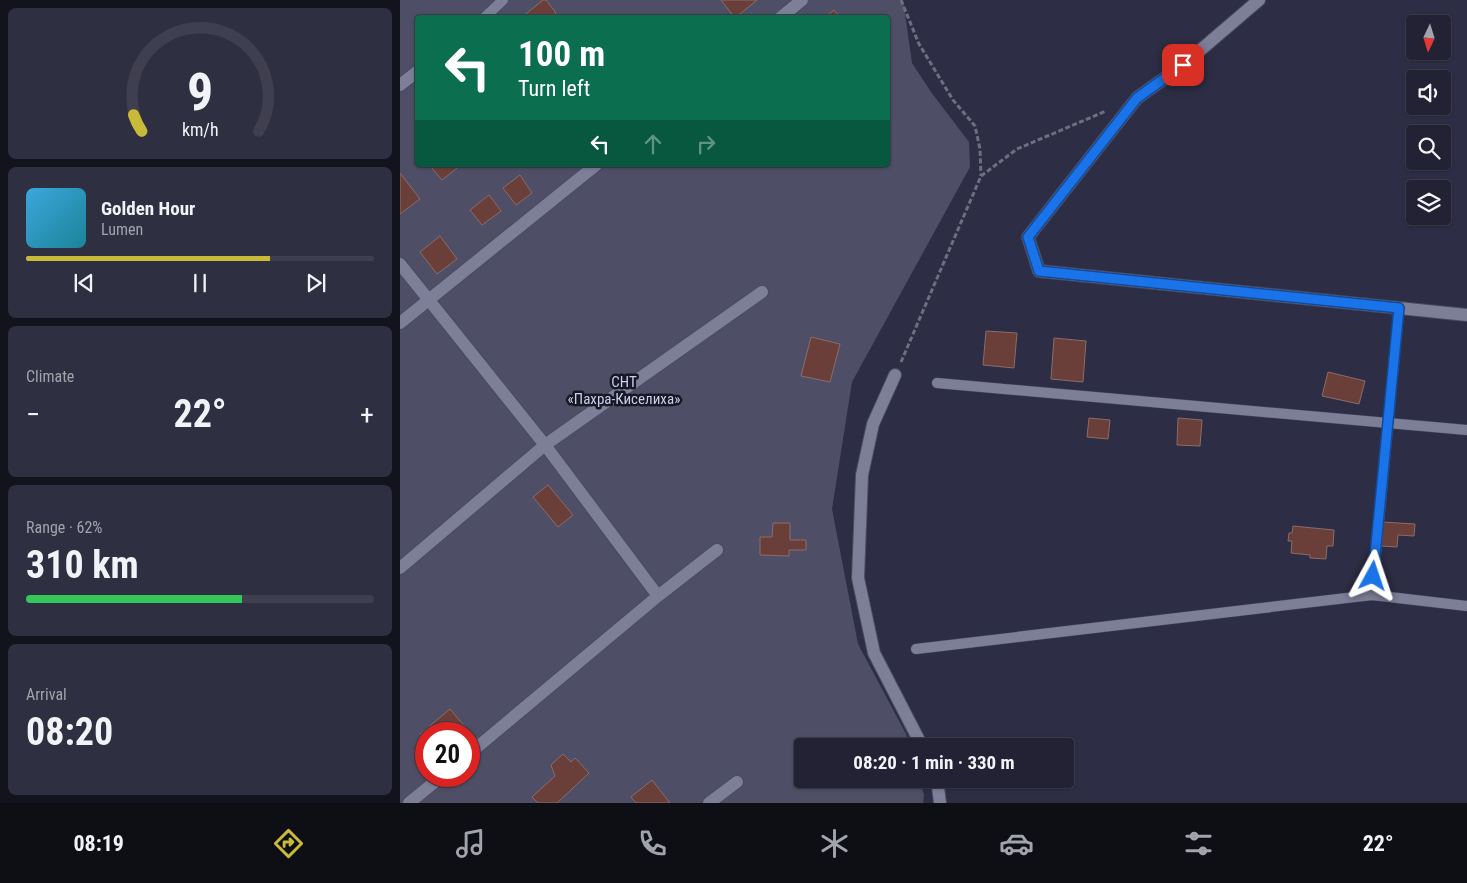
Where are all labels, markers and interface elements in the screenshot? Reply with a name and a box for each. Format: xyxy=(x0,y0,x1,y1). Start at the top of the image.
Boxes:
north arrow xyxy=(1406,15,1451,60)
map controls xyxy=(1406,15,1451,225)
text: 100 m xyxy=(518,34,605,75)
icon: left xyxy=(435,35,500,100)
pin xyxy=(1162,44,1204,86)
icon: arrive xyxy=(1169,51,1197,79)
text: 9 xyxy=(187,62,213,123)
button: sound xyxy=(1406,70,1451,115)
text: Turn left xyxy=(518,76,590,101)
text: km/h xyxy=(182,119,218,140)
button: search xyxy=(1406,125,1451,170)
icon: left xyxy=(586,130,614,158)
icon: ahead xyxy=(639,130,667,158)
icon: right xyxy=(692,130,720,158)
button: layers xyxy=(1406,180,1451,225)
text: Golden Hour xyxy=(101,197,195,220)
text: Lumen xyxy=(101,220,143,239)
icon: previous xyxy=(70,269,98,297)
icon: pause xyxy=(186,269,214,297)
icon: next xyxy=(302,269,330,297)
text: Climate xyxy=(26,367,74,386)
park label: СНТ «Пахра-Киселиха» xyxy=(568,373,680,408)
text: 22° xyxy=(173,392,227,436)
text: − xyxy=(26,398,40,431)
text: + xyxy=(360,398,374,431)
text: Range · 62% xyxy=(26,518,102,537)
text: 310 km xyxy=(26,543,139,587)
position arrow xyxy=(1346,549,1398,601)
text: Arrival xyxy=(26,685,67,704)
text: 08:20 xyxy=(26,710,113,754)
speed limit sign: 20 xyxy=(415,722,480,787)
text: 08:20 · 1 min · 330 m xyxy=(853,751,1015,774)
icon: directions xyxy=(271,826,306,861)
icon: music xyxy=(453,826,488,861)
icon: phone xyxy=(635,826,670,861)
icon: climate xyxy=(817,826,852,861)
icon: car xyxy=(999,826,1034,861)
icon: filters xyxy=(1181,826,1216,861)
text: 08:19 xyxy=(73,831,124,856)
text: 22° xyxy=(1363,831,1393,856)

